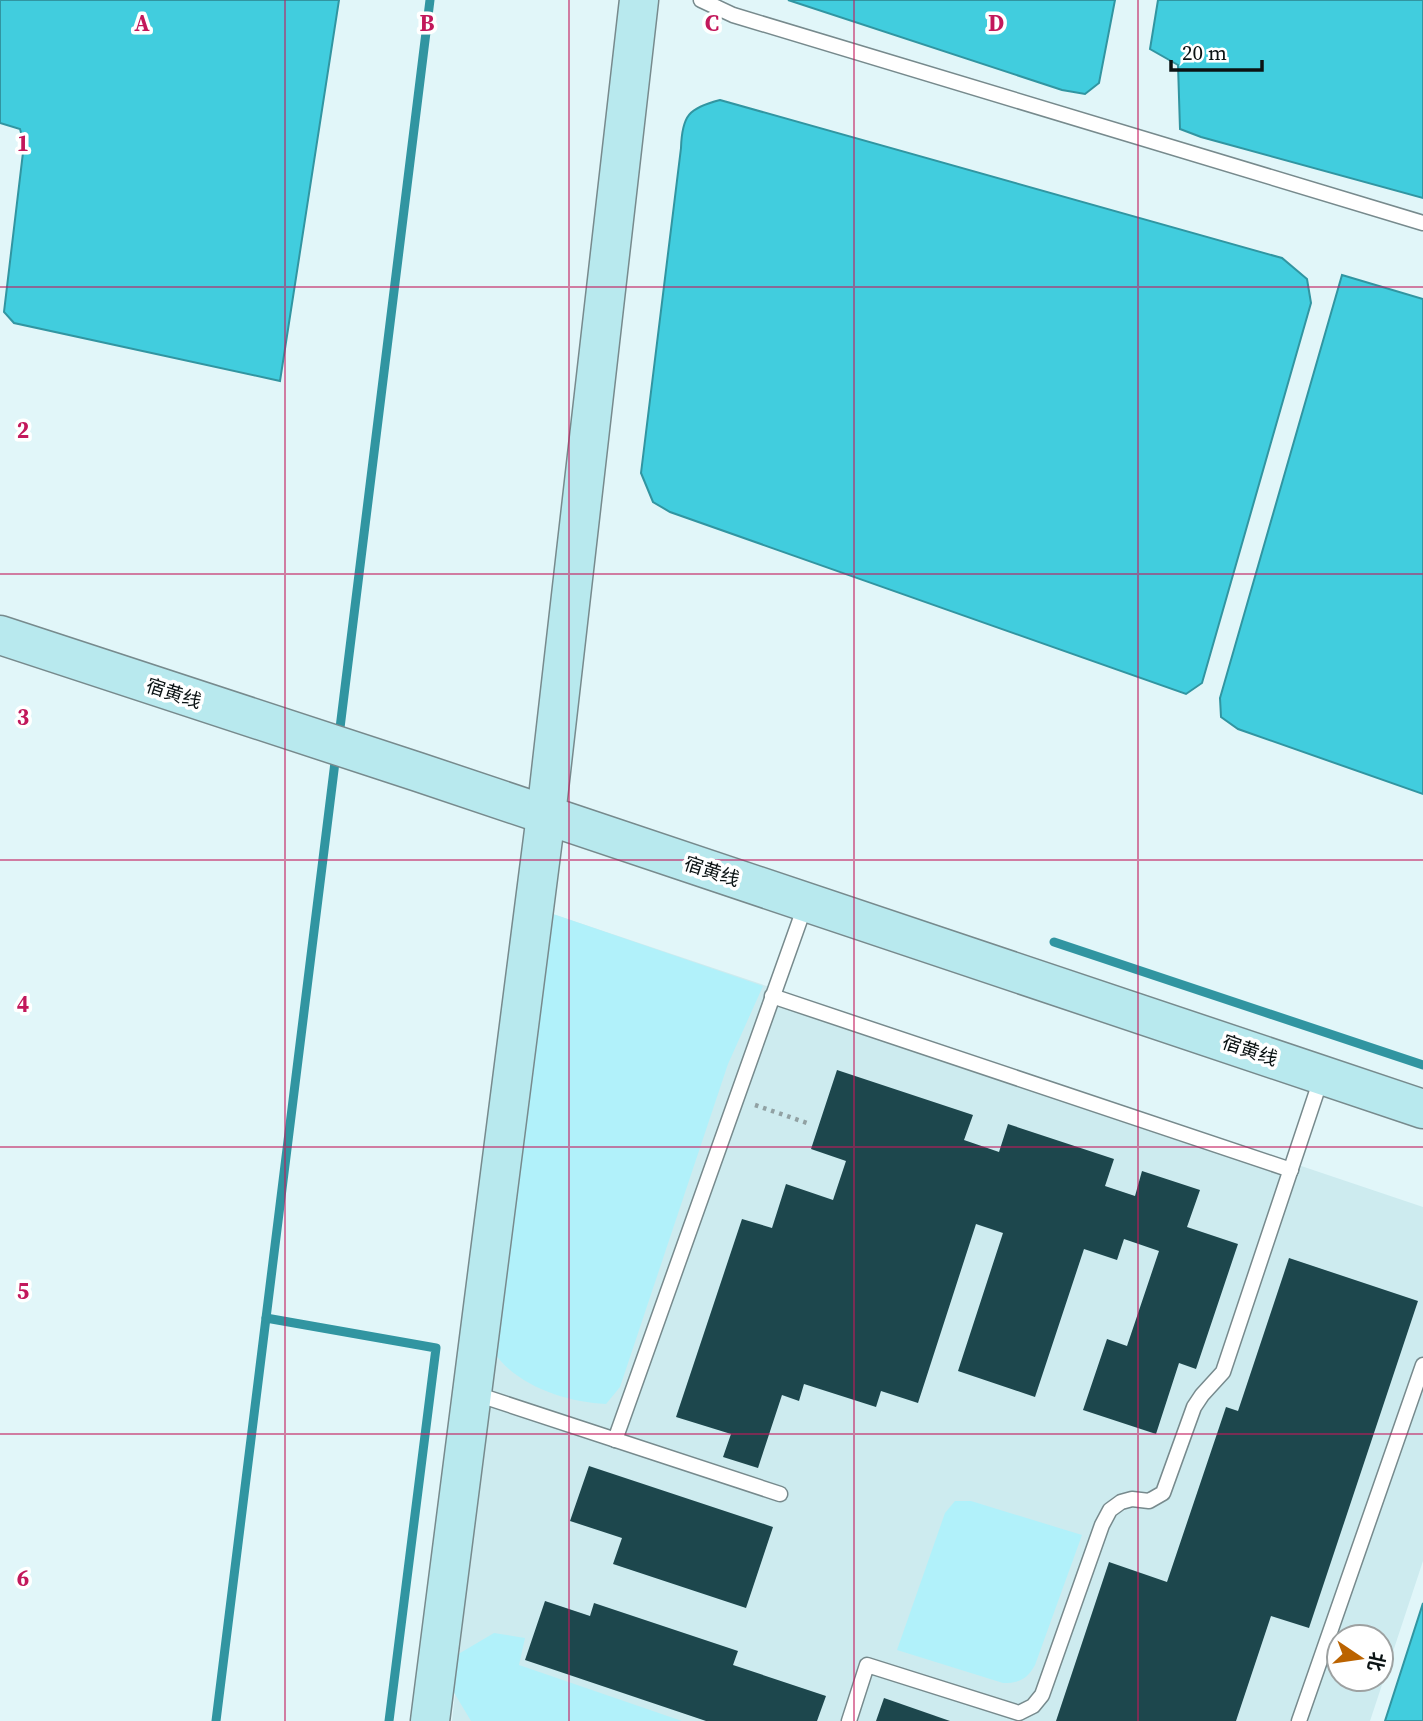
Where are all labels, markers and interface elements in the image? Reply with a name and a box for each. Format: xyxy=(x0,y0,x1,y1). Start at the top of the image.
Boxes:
text: A xyxy=(134,7,150,39)
text: B xyxy=(420,7,435,39)
text: C xyxy=(705,7,719,39)
text: D xyxy=(988,7,1004,39)
scale bar xyxy=(1171,28,1262,72)
text: 20 m xyxy=(1182,38,1227,67)
text: 1 xyxy=(17,127,29,159)
text: 2 xyxy=(17,414,29,446)
street label: 宿黄线 xyxy=(143,672,205,714)
text: 3 xyxy=(17,701,29,733)
street label: 宿黄线 xyxy=(681,850,743,892)
text: 4 xyxy=(17,988,29,1020)
street label: 宿黄线 xyxy=(1219,1028,1281,1072)
text: 5 xyxy=(17,1275,29,1307)
text: 6 xyxy=(17,1562,29,1594)
north arrow xyxy=(1325,1623,1395,1693)
text: 北 xyxy=(1362,1650,1391,1674)

